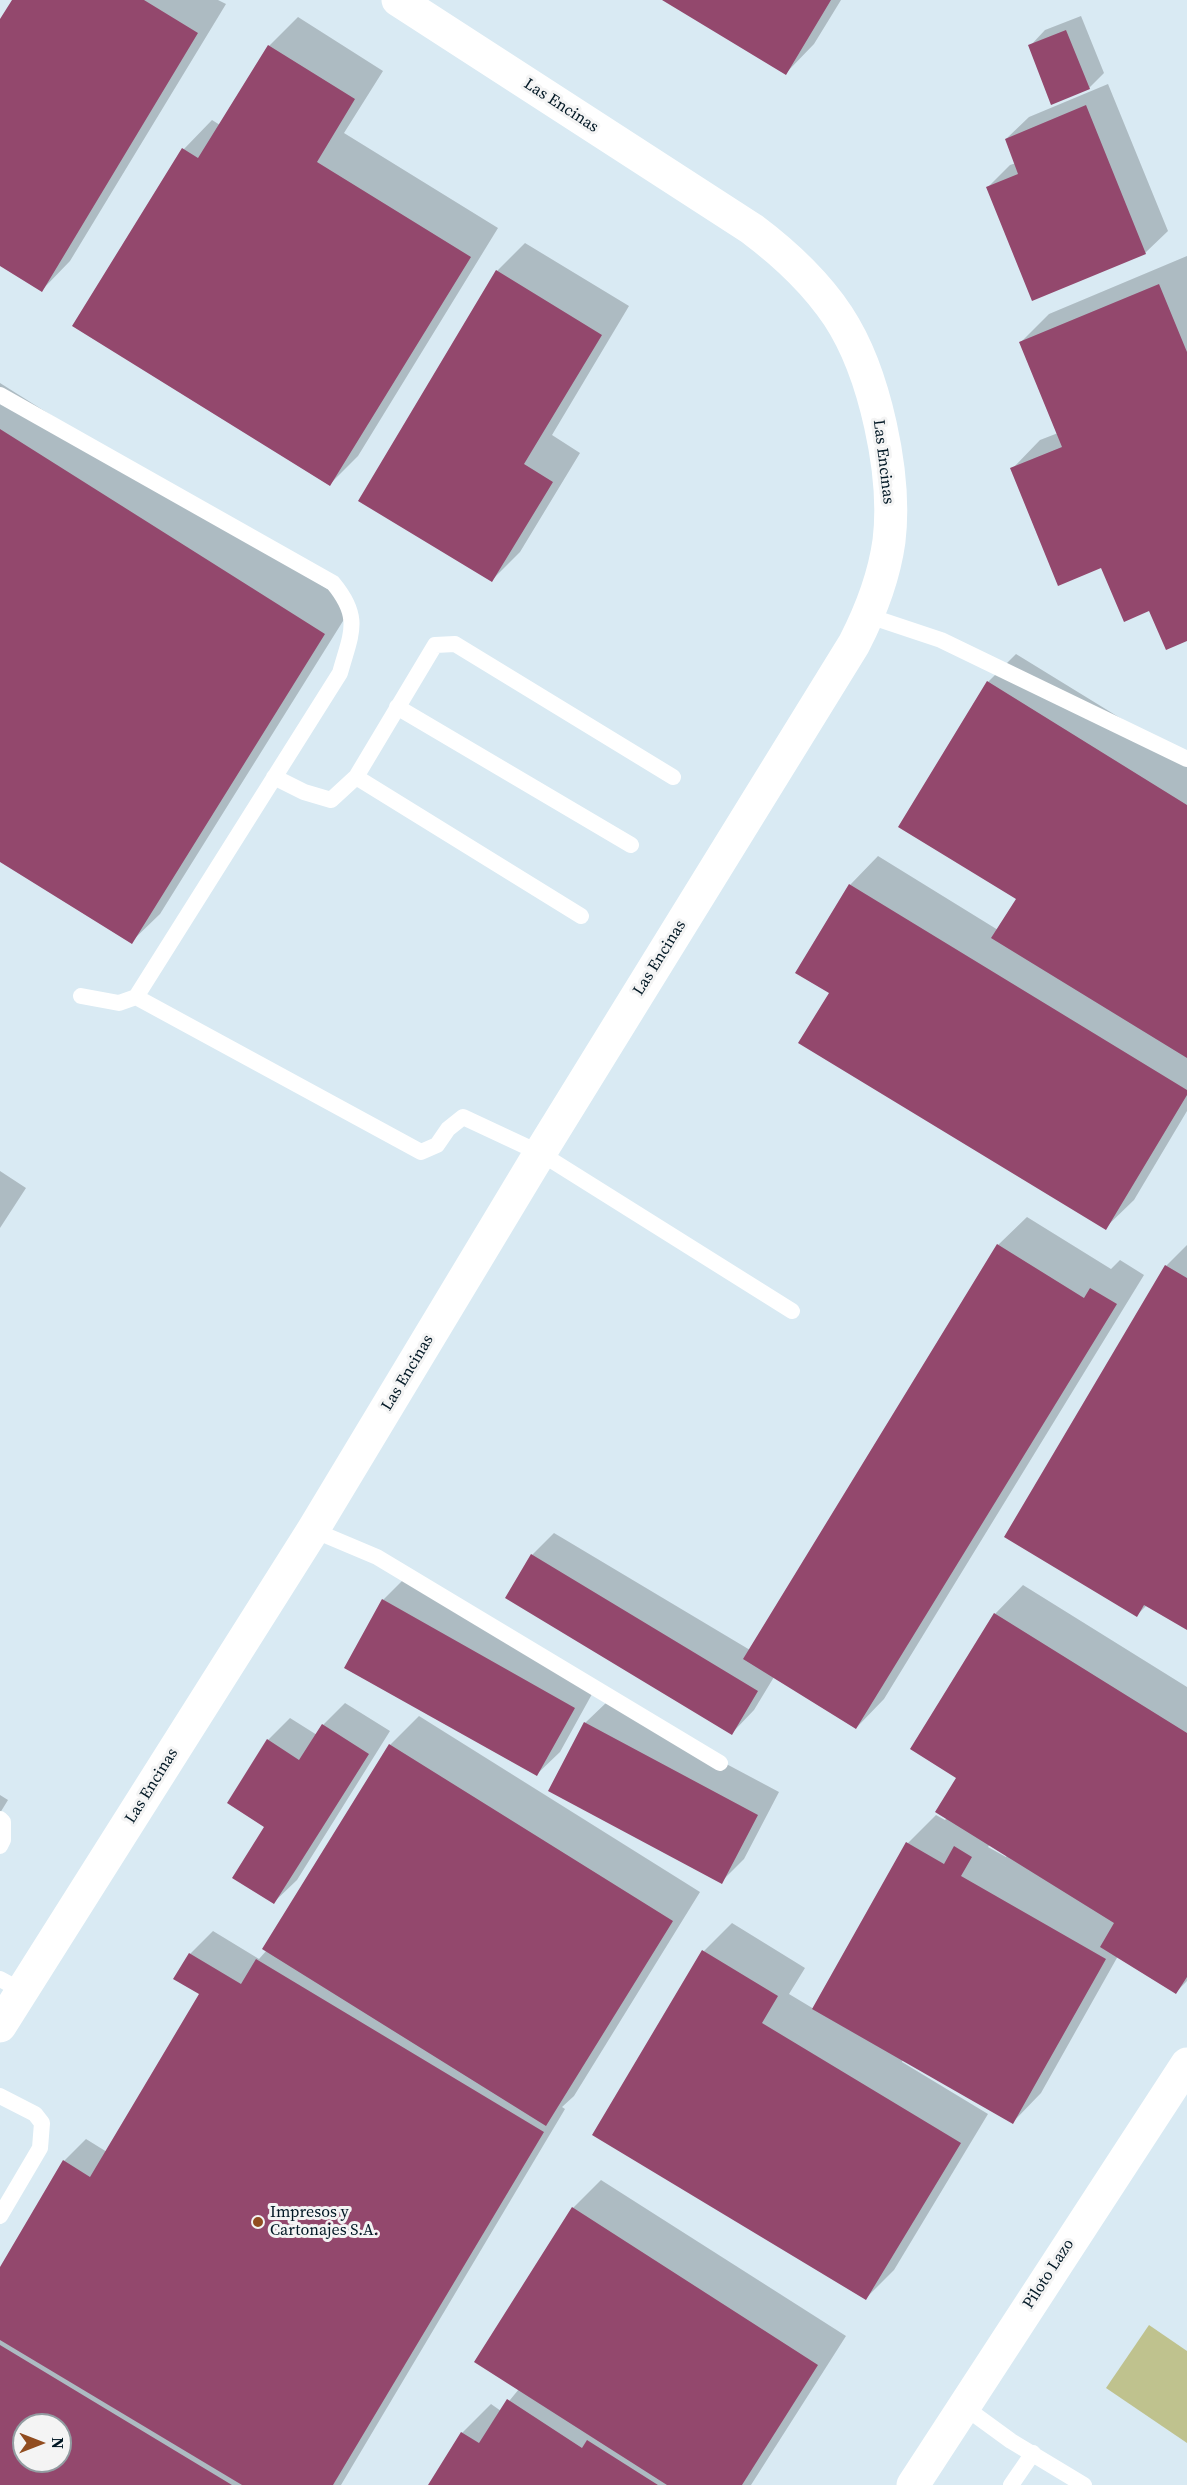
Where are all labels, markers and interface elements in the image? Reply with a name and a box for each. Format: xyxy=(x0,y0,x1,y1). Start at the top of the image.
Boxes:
street label: Las Encinas xyxy=(520,75,602,137)
street label: Las Encinas xyxy=(868,419,898,505)
street label: Las Encinas xyxy=(629,917,691,999)
street label: Las Encinas xyxy=(378,1332,438,1414)
street label: Las Encinas xyxy=(121,1745,183,1827)
place label: Impresos y Cartonajes S.A. xyxy=(270,2203,378,2241)
marker: Impresos y Cartonajes S.A. xyxy=(251,2215,265,2229)
street label: Piloto Lazo xyxy=(1019,2236,1079,2312)
north arrow xyxy=(12,2413,72,2473)
text: N xyxy=(47,2437,69,2449)

